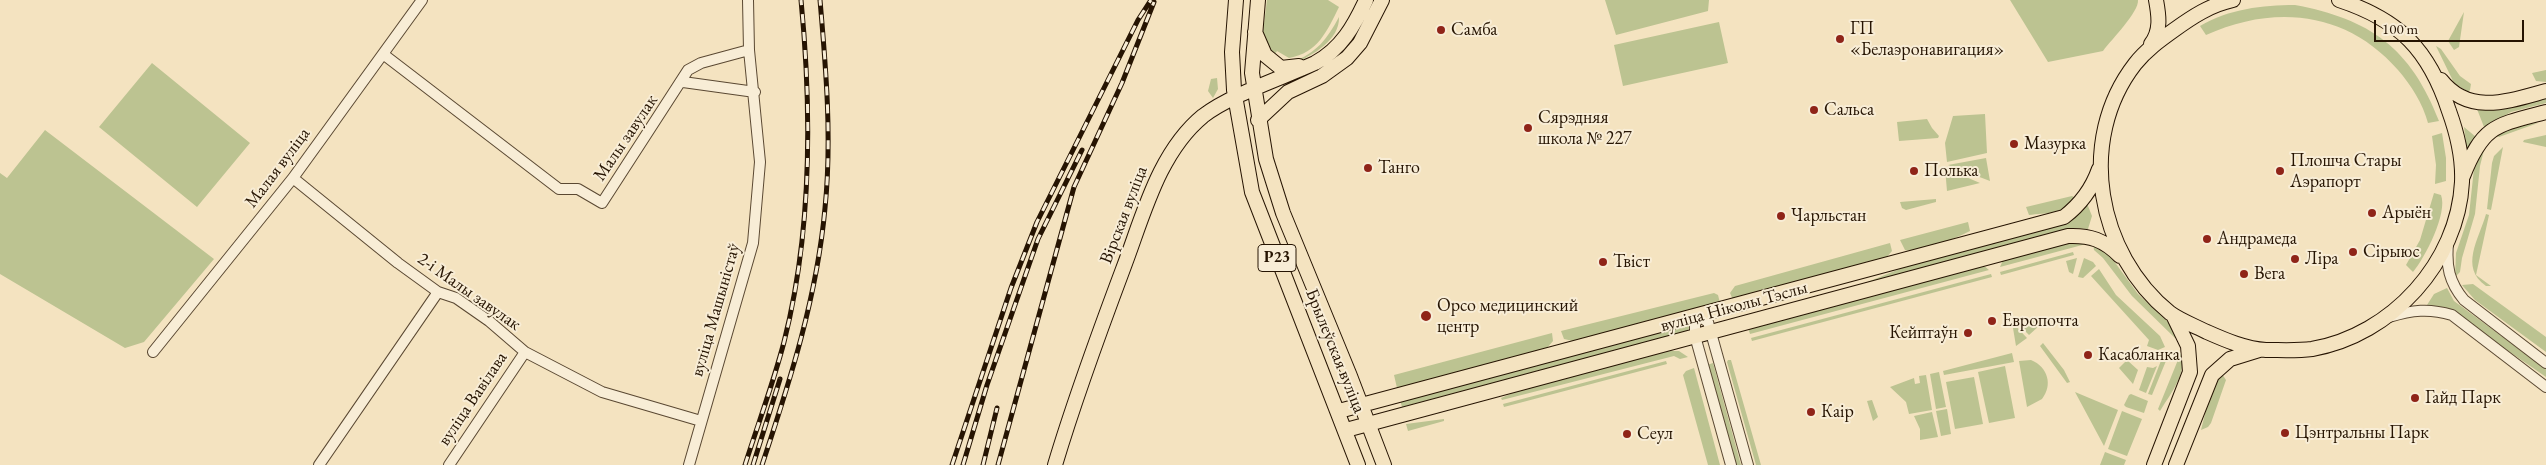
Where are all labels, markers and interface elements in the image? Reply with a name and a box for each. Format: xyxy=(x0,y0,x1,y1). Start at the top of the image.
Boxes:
scale bar xyxy=(2376,10,2526,42)
place label: ГП «Белаэронавигация» xyxy=(1850,18,2004,60)
place label: Самба xyxy=(1451,19,1498,41)
text: 100 m xyxy=(2382,19,2418,38)
marker: Самба xyxy=(1435,24,1447,36)
marker: ГП «Белаэронавигация» xyxy=(1834,33,1846,45)
street label: Малы завулак xyxy=(589,91,663,185)
place label: Сальса xyxy=(1824,99,1874,121)
marker: Сальса xyxy=(1808,104,1820,116)
place label: Сярэдняя школа № 227 xyxy=(1538,107,1632,150)
marker: Сярэдняя школа № 227 xyxy=(1522,122,1534,134)
street label: Малая вуліца xyxy=(241,124,315,212)
place label: Мазурка xyxy=(2024,133,2086,155)
marker: Мазурка xyxy=(2008,138,2020,150)
place label: Плошча Стары Аэрапорт xyxy=(2290,150,2401,192)
place label: Танго xyxy=(1378,157,1420,179)
place label: Полька xyxy=(1924,160,1979,182)
marker: Танго xyxy=(1362,162,1374,174)
street label: Вірская вуліца xyxy=(1095,163,1153,267)
marker: Полька xyxy=(1908,165,1920,177)
marker: Плошча Стары Аэрапорт xyxy=(2274,165,2286,177)
place label: Арыён xyxy=(2382,202,2431,224)
place label: Чарльстан xyxy=(1791,205,1866,227)
marker: Арыён xyxy=(2366,207,2378,219)
marker: Чарльстан xyxy=(1775,210,1787,222)
place label: Андрамеда xyxy=(2217,228,2297,250)
marker: Андрамеда xyxy=(2201,233,2213,245)
street label: вуліца Машыністаў xyxy=(687,241,745,379)
place label: Сірыюс xyxy=(2363,241,2420,263)
road number: Р23 xyxy=(1258,244,1296,272)
marker: Сірыюс xyxy=(2347,246,2359,258)
street label: 2-і Малы завулак xyxy=(413,248,525,336)
place label: Ліра xyxy=(2305,248,2338,270)
place label: Твіст xyxy=(1613,251,1650,273)
marker: Ліра xyxy=(2289,253,2301,265)
marker: Твіст xyxy=(1597,256,1609,268)
place label: Вега xyxy=(2254,263,2285,285)
marker: Вега xyxy=(2238,268,2250,280)
street label: вуліца Ніколы Тэслы xyxy=(1658,277,1810,337)
street label: Брылеўская вуліца xyxy=(1300,286,1370,416)
place label: Орсо медицинский центр xyxy=(1437,295,1578,338)
marker: Орсо медицинский центр xyxy=(1419,309,1433,323)
place label: Европочта xyxy=(2002,310,2079,332)
marker: Европочта xyxy=(1986,315,1998,327)
place label: Кейптаўн xyxy=(1889,322,1958,344)
marker: Кейптаўн xyxy=(1962,327,1974,339)
place label: Касабланка xyxy=(2098,344,2180,366)
street label: вуліца Вавілава xyxy=(434,348,512,450)
marker: Касабланка xyxy=(2082,349,2094,361)
place label: Гайд Парк xyxy=(2425,387,2501,409)
marker: Гайд Парк xyxy=(2409,392,2421,404)
place label: Каір xyxy=(1821,401,1854,423)
marker: Каір xyxy=(1805,406,1817,418)
place label: Цэнтральны Парк xyxy=(2295,422,2429,444)
place label: Сеул xyxy=(1637,423,1673,445)
marker: Цэнтральны Парк xyxy=(2279,427,2291,439)
marker: Сеул xyxy=(1621,428,1633,440)

